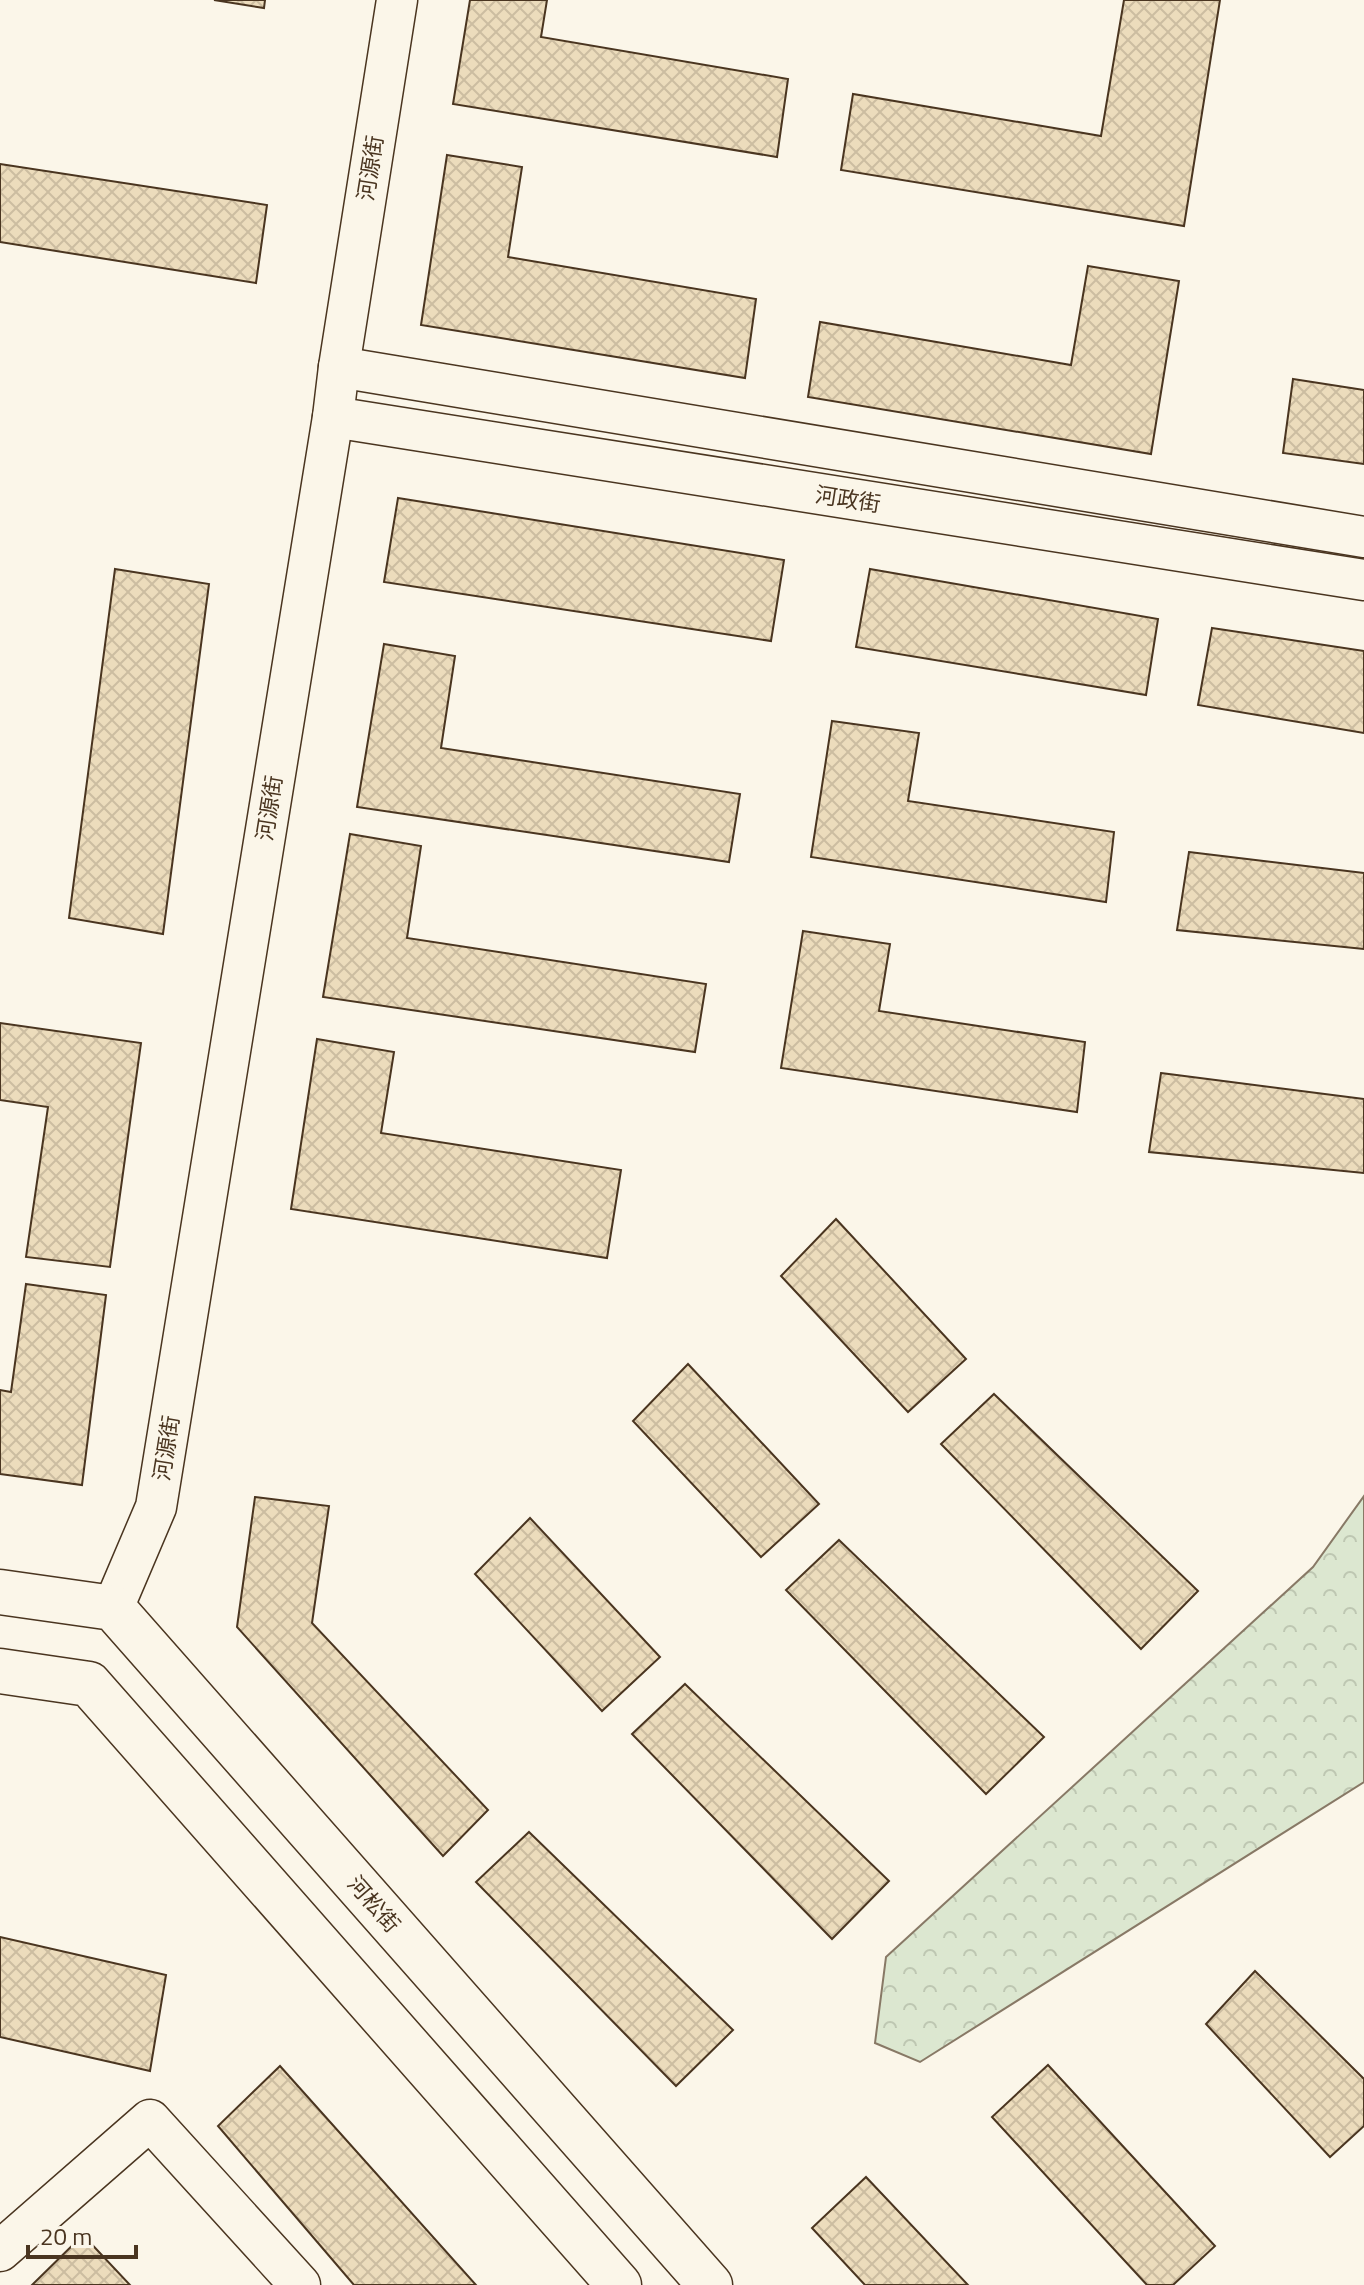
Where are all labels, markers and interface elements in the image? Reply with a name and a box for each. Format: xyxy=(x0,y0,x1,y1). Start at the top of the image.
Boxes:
street label: 河源街 xyxy=(348,133,392,203)
street label: 河政街 xyxy=(813,477,883,521)
street label: 河源街 xyxy=(247,773,291,843)
street label: 河源街 xyxy=(144,1413,188,1483)
street label: 河松街 xyxy=(340,1868,408,1940)
scale bar xyxy=(28,2209,136,2259)
text: 20 m xyxy=(40,2218,92,2254)

